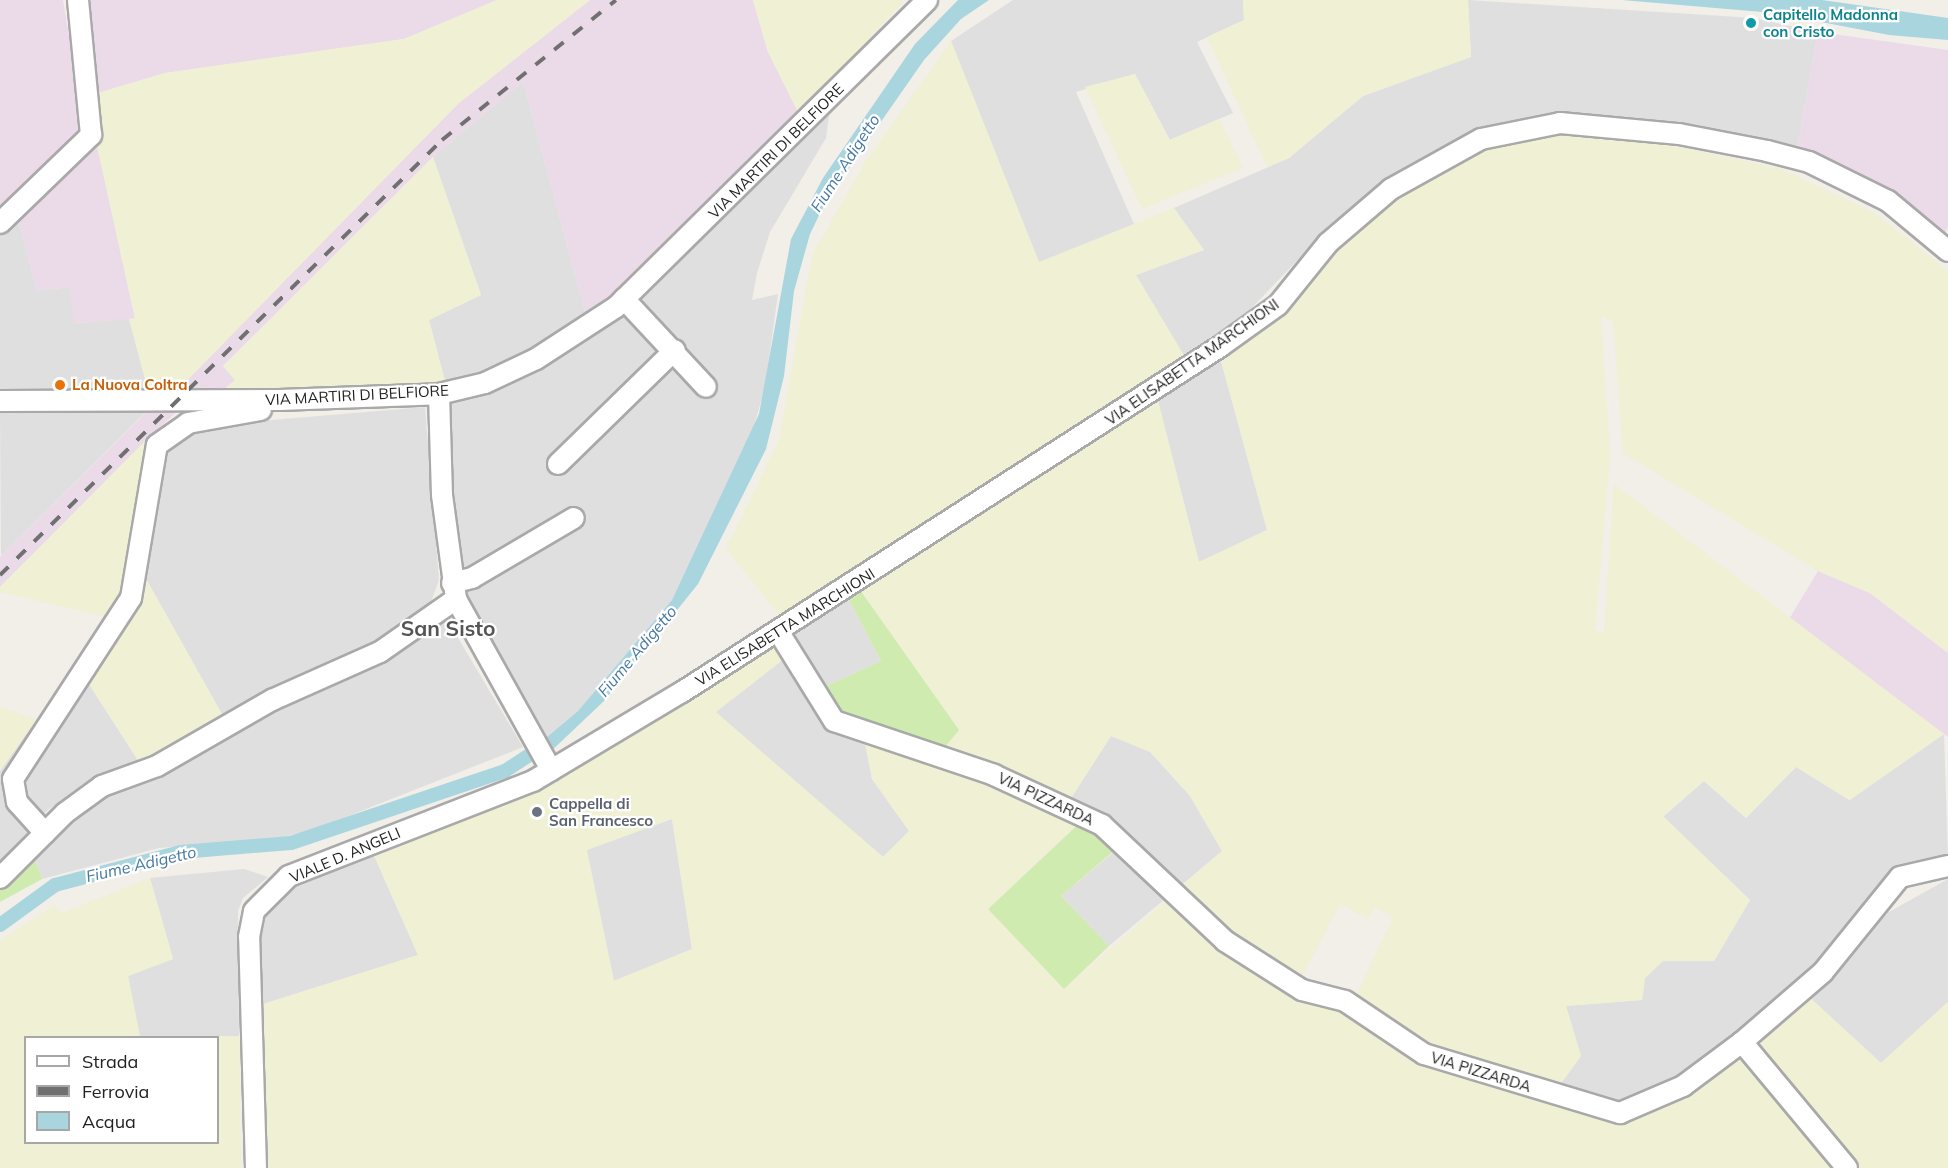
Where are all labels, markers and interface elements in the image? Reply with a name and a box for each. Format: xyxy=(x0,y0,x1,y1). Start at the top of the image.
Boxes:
place label: Capitello Madonna con Cristo xyxy=(1763,5,1898,40)
marker: Capitello Madonna con Cristo xyxy=(1744,16,1758,30)
street label: VIA MARTIRI DI BELFIORE xyxy=(705,80,847,222)
water label: Fiume Adigetto xyxy=(806,111,884,215)
street label: VIA ELISABETTA MARCHIONI xyxy=(1102,295,1282,429)
place label: La Nuova Coltra xyxy=(72,376,188,394)
marker: La Nuova Coltra xyxy=(53,378,67,392)
street label: VIA MARTIRI DI BELFIORE xyxy=(265,381,449,409)
street label: VIA ELISABETTA MARCHIONI xyxy=(692,564,878,690)
water label: Fiume Adigetto xyxy=(594,602,680,700)
district label: San Sisto xyxy=(401,615,495,641)
street label: VIA PIZZARDA xyxy=(995,769,1097,829)
place label: Cappella di San Francesco xyxy=(549,794,653,829)
marker: Cappella di San Francesco xyxy=(530,805,544,819)
street label: VIALE D. ANGELI xyxy=(287,824,403,886)
water label: Fiume Adigetto xyxy=(84,842,198,886)
legend xyxy=(24,1036,219,1144)
street label: VIA PIZZARDA xyxy=(1429,1048,1533,1096)
text: Strada xyxy=(82,1050,138,1073)
text: Ferrovia xyxy=(82,1080,149,1103)
text: Acqua xyxy=(82,1110,136,1133)

